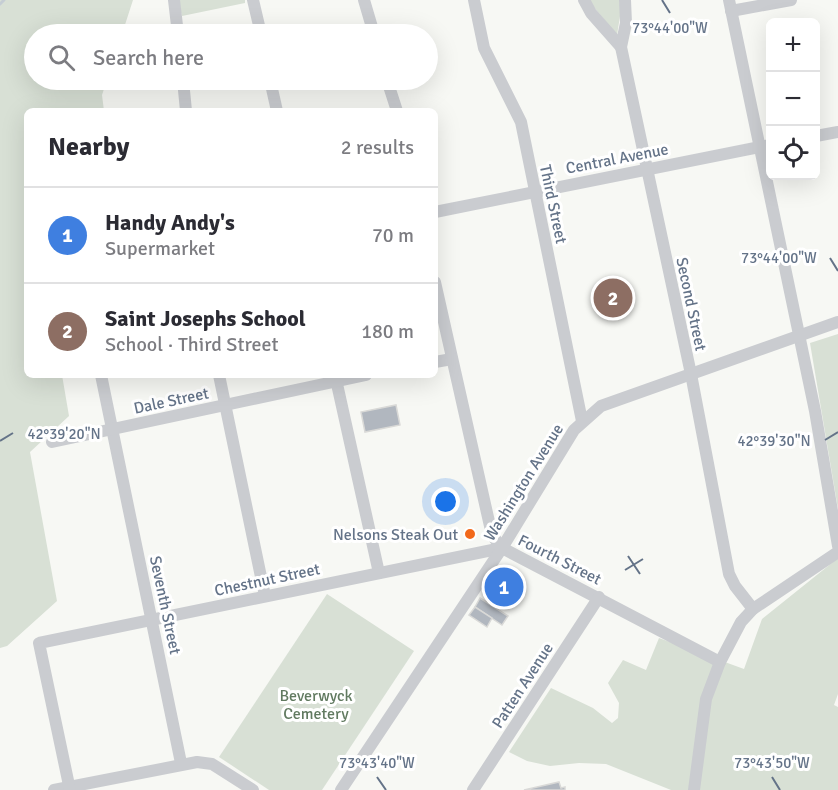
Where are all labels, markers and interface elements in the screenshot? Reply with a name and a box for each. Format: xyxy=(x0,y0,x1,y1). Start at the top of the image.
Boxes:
map controls xyxy=(766,18,820,180)
button: + xyxy=(766,18,820,72)
text: 73°44'00"W xyxy=(632,19,708,37)
search box xyxy=(24,24,438,90)
icon: search xyxy=(45,41,78,74)
text: Search here xyxy=(93,44,204,71)
button: − xyxy=(766,72,820,126)
button: locate xyxy=(766,126,820,180)
text: Nearby xyxy=(48,131,129,163)
text: 2 results xyxy=(341,135,414,160)
street label: Central Avenue xyxy=(564,139,670,179)
street label: Third Street xyxy=(535,163,571,246)
text: Handy Andy's xyxy=(105,209,235,236)
text: 1 xyxy=(62,223,73,248)
text: 70 m xyxy=(372,223,414,248)
text: Supermarket xyxy=(105,236,215,261)
text: 73°44'00"W xyxy=(741,249,817,267)
street label: Second Street xyxy=(671,256,711,353)
pin: 2 xyxy=(594,276,632,320)
text: Saint Josephs School xyxy=(105,305,306,332)
text: 2 xyxy=(62,319,73,344)
text: 180 m xyxy=(361,319,414,344)
text: School · Third Street xyxy=(105,332,278,357)
street label: Dale Street xyxy=(132,383,211,419)
street label: Washington Avenue xyxy=(480,420,568,545)
text: 42°39'20"N xyxy=(27,425,101,443)
text: 42°39'30"N xyxy=(737,432,811,450)
your location xyxy=(431,487,460,516)
place label: Nelsons Steak Out xyxy=(333,525,458,545)
marker: Nelsons Steak Out xyxy=(463,527,477,541)
street label: Fourth Street xyxy=(515,530,605,590)
street label: Seventh Street xyxy=(145,554,185,657)
street label: Chestnut Street xyxy=(213,559,322,601)
pin: 1 xyxy=(484,564,524,610)
street label: Patten Avenue xyxy=(488,639,558,732)
park label: Beverwyck Cemetery xyxy=(279,686,353,724)
text: 73°43'40"W xyxy=(339,754,415,772)
text: 73°43'50"W xyxy=(734,754,810,772)

